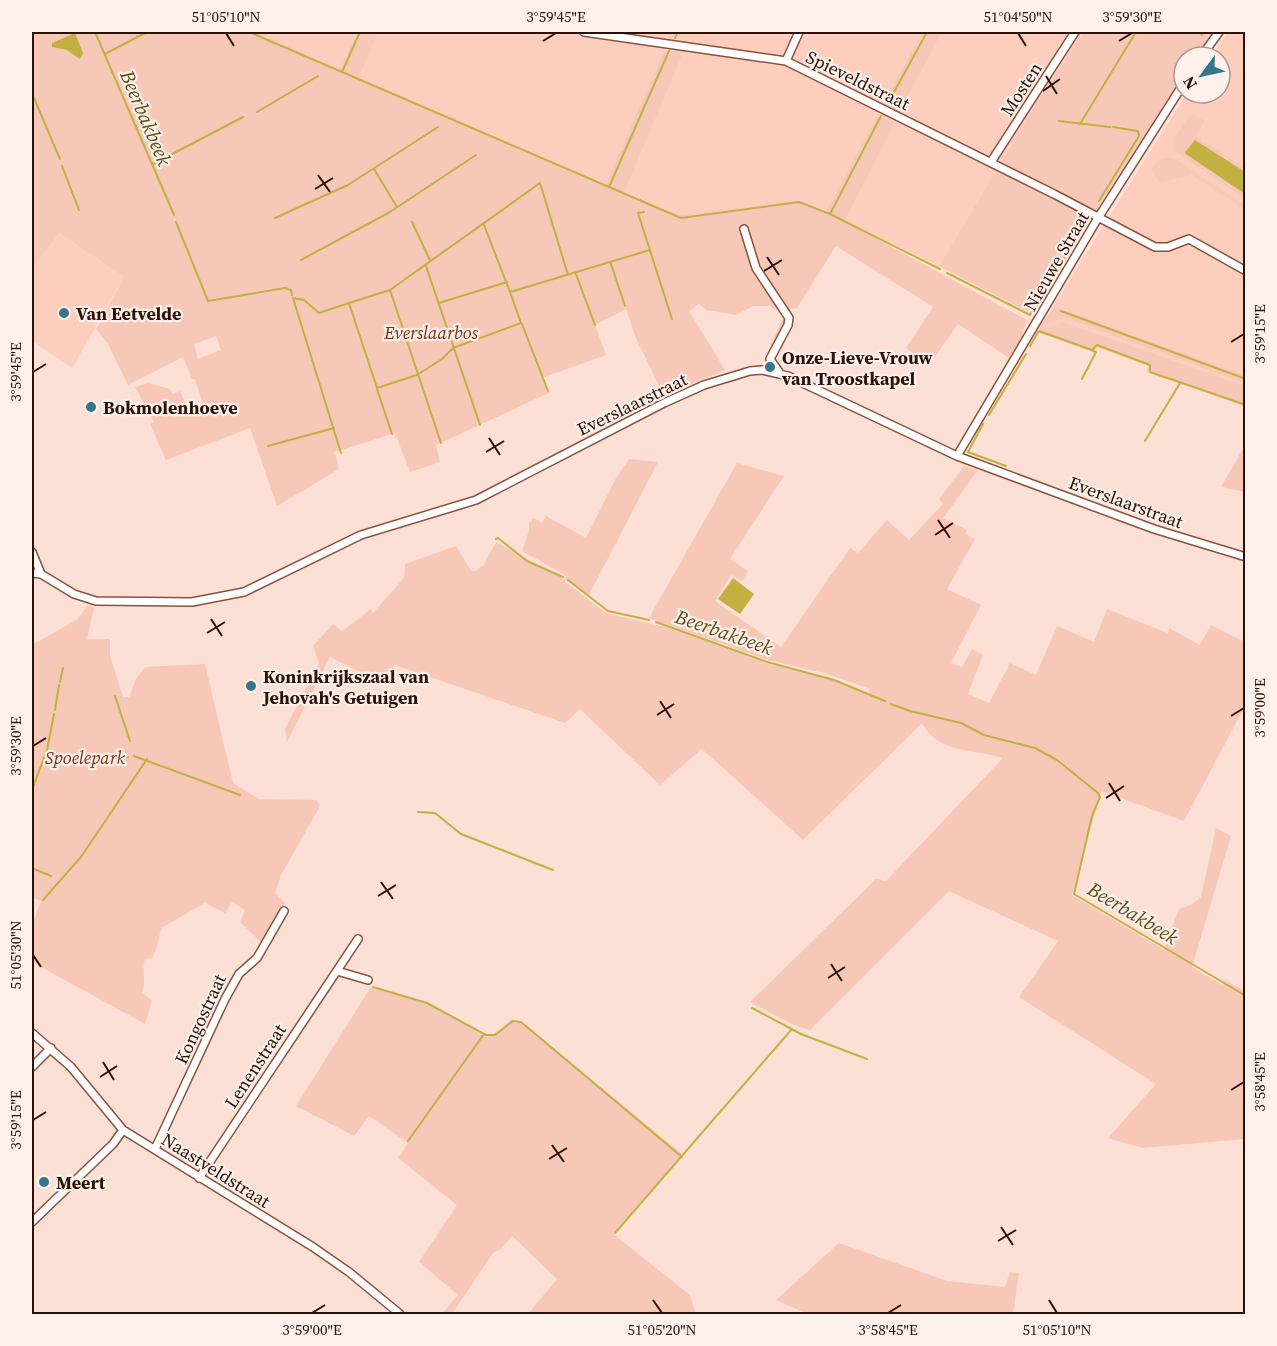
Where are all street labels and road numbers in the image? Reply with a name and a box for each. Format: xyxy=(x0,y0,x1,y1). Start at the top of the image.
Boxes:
street label: Spieveldstraat xyxy=(802,44,914,116)
street label: Mosten xyxy=(994,57,1048,121)
street label: Nieuwe Straat xyxy=(1017,206,1095,315)
street label: Everslaarstraat xyxy=(573,366,691,441)
street label: Everslaarstraat xyxy=(1066,470,1187,534)
street label: Kongostraat xyxy=(168,970,232,1068)
street label: Lenenstraat xyxy=(218,1019,292,1113)
street label: Naastveldstraat xyxy=(157,1127,275,1213)

